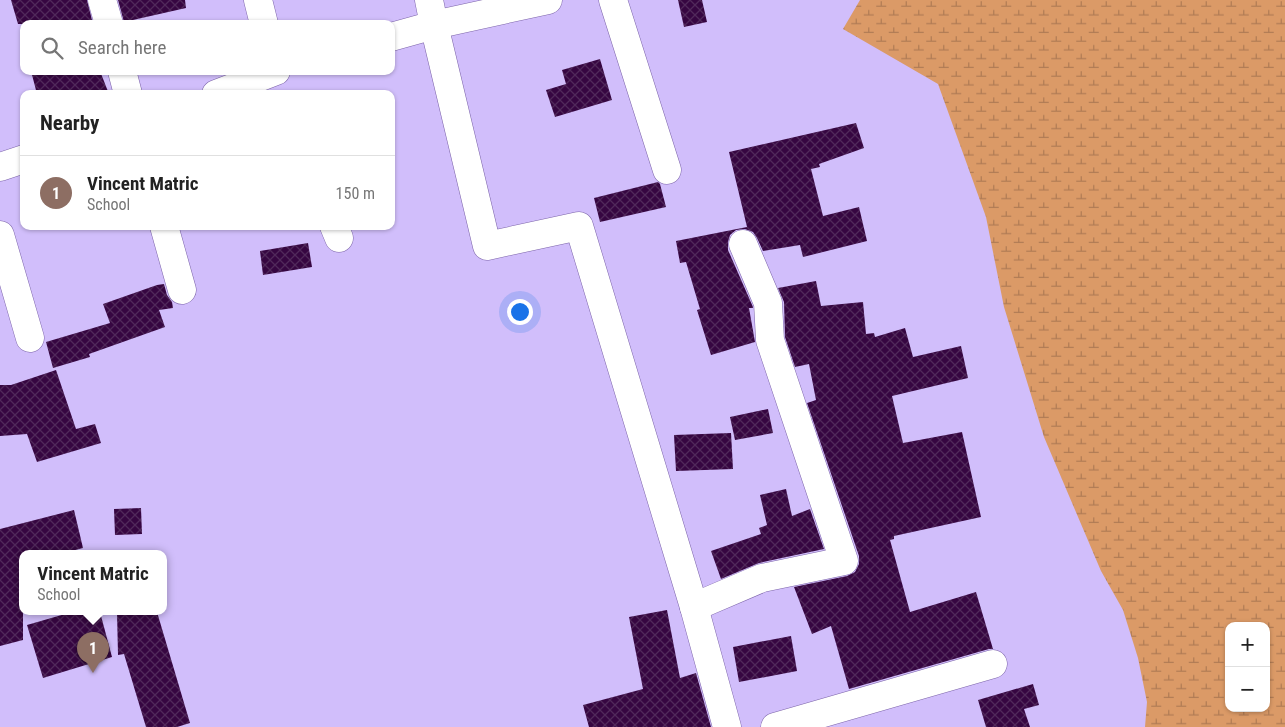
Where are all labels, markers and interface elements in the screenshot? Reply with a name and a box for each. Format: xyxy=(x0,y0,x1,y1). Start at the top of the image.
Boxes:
search box xyxy=(20,20,395,75)
icon: search xyxy=(38,34,66,62)
text: Search here xyxy=(78,36,166,59)
text: Nearby xyxy=(40,111,99,135)
text: Vincent Matric xyxy=(87,172,199,195)
text: 1 xyxy=(52,184,60,203)
text: 150 m xyxy=(336,184,375,203)
text: School xyxy=(87,195,130,214)
your location xyxy=(507,299,533,325)
popup xyxy=(19,550,167,615)
text: Vincent Matric xyxy=(37,562,149,585)
text: School xyxy=(37,585,80,604)
map controls xyxy=(1225,622,1270,712)
button: + xyxy=(1225,622,1270,667)
pin: 1 xyxy=(77,632,109,673)
button: − xyxy=(1225,667,1270,712)

